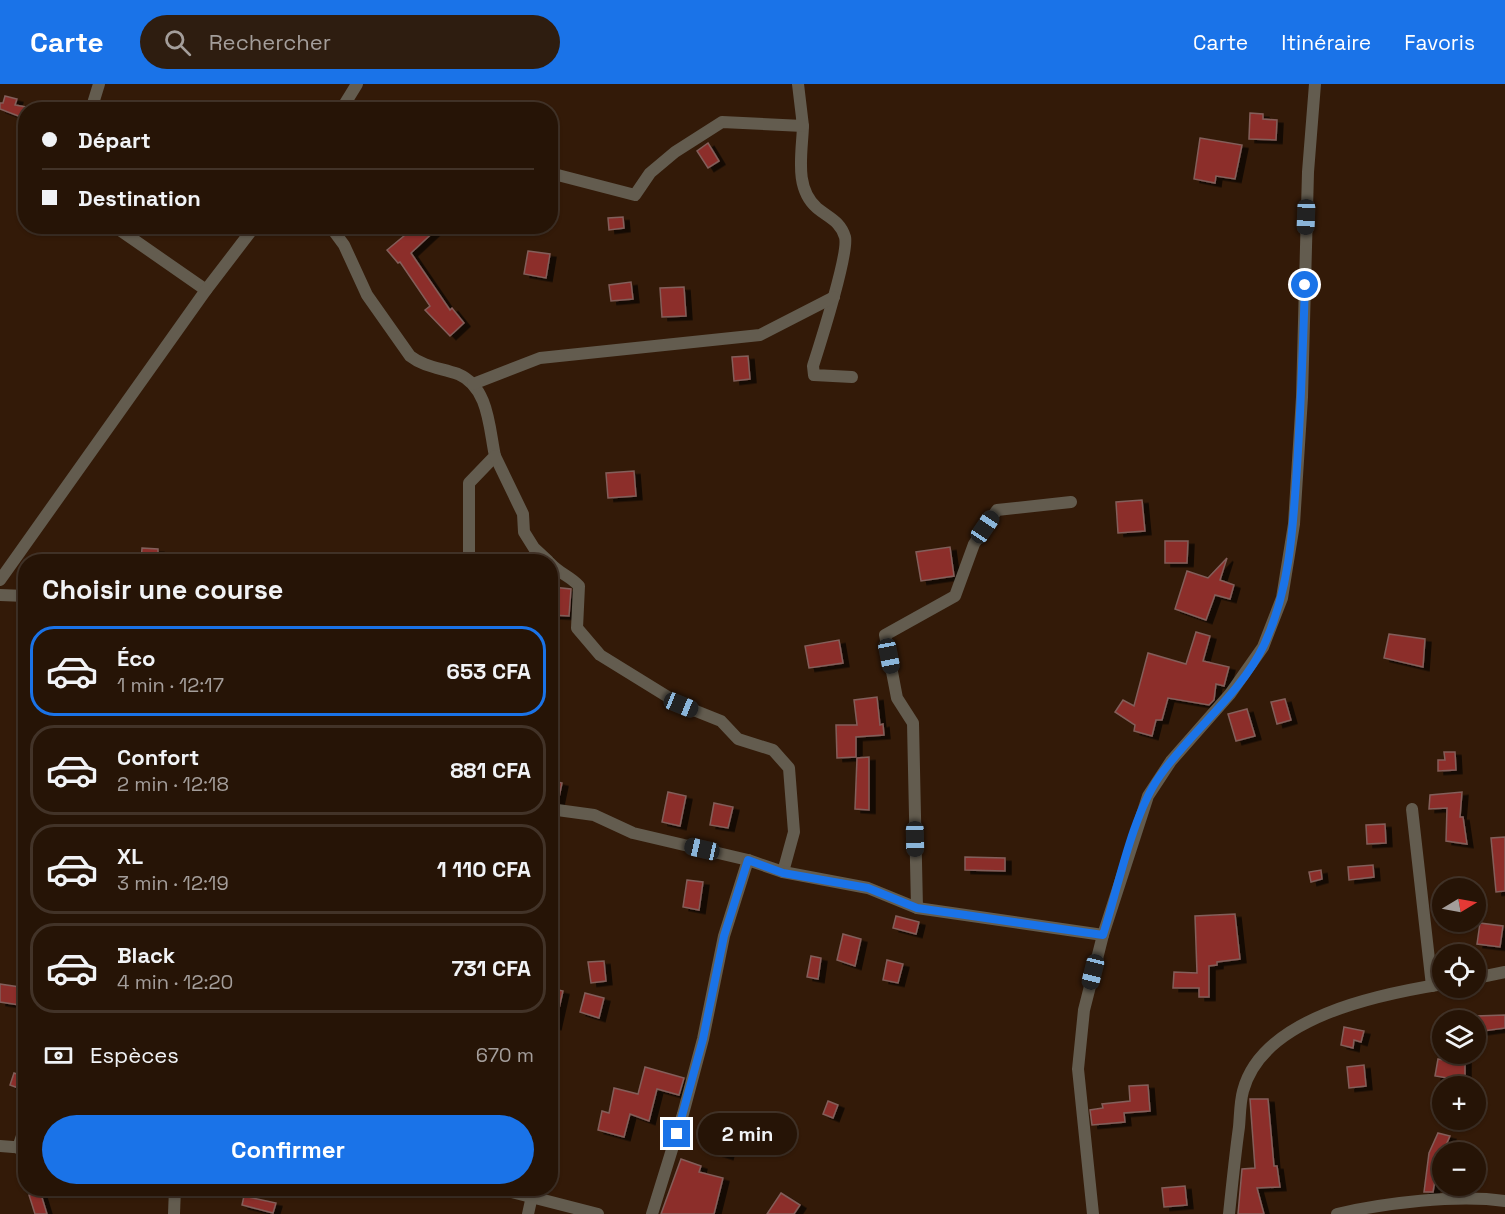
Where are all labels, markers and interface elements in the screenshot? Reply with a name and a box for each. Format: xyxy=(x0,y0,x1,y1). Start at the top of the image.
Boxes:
search box xyxy=(140,15,560,69)
text: Carte xyxy=(30,24,104,60)
icon: search xyxy=(161,26,194,59)
text: Rechercher xyxy=(209,28,331,56)
text: Carte xyxy=(1193,29,1248,56)
text: Itinéraire xyxy=(1281,29,1371,56)
text: Favoris xyxy=(1404,29,1475,56)
text: Départ xyxy=(78,126,151,154)
text: Destination xyxy=(78,184,201,212)
car xyxy=(1296,199,1316,235)
route start xyxy=(1291,271,1318,298)
car xyxy=(967,507,1003,547)
text: Choisir une course xyxy=(42,572,283,607)
car xyxy=(877,637,901,675)
icon: car xyxy=(45,644,99,698)
text: Éco xyxy=(117,644,156,672)
text: 653 CFA xyxy=(446,657,531,685)
text: 1 min · 12:17 xyxy=(117,672,224,698)
car xyxy=(661,690,701,720)
icon: car xyxy=(45,743,99,797)
text: Confort xyxy=(117,743,199,771)
text: 881 CFA xyxy=(450,756,531,784)
text: 2 min · 12:18 xyxy=(117,771,229,797)
car xyxy=(906,821,924,857)
car xyxy=(682,836,722,862)
icon: car xyxy=(45,842,99,896)
text: XL xyxy=(117,842,143,870)
text: 1 110 CFA xyxy=(437,855,531,883)
text: 3 min · 12:19 xyxy=(117,870,229,896)
north arrow xyxy=(1432,878,1486,932)
map controls xyxy=(1432,878,1486,1196)
icon: car xyxy=(45,941,99,995)
text: Black xyxy=(117,941,175,969)
button: locate xyxy=(1432,944,1486,998)
car xyxy=(1080,952,1106,992)
text: 731 CFA xyxy=(451,954,531,982)
text: 4 min · 12:20 xyxy=(117,969,233,995)
button: layers xyxy=(1432,1010,1486,1064)
icon: cash xyxy=(42,1039,75,1072)
text: Espèces xyxy=(90,1041,179,1069)
text: 670 m xyxy=(476,1042,534,1068)
button: + xyxy=(1432,1076,1486,1130)
callout: 2 min xyxy=(698,1113,797,1155)
button: Confirmer xyxy=(42,1115,534,1184)
route end xyxy=(663,1120,690,1147)
text: 2 min xyxy=(722,1121,773,1147)
button: − xyxy=(1432,1142,1486,1196)

